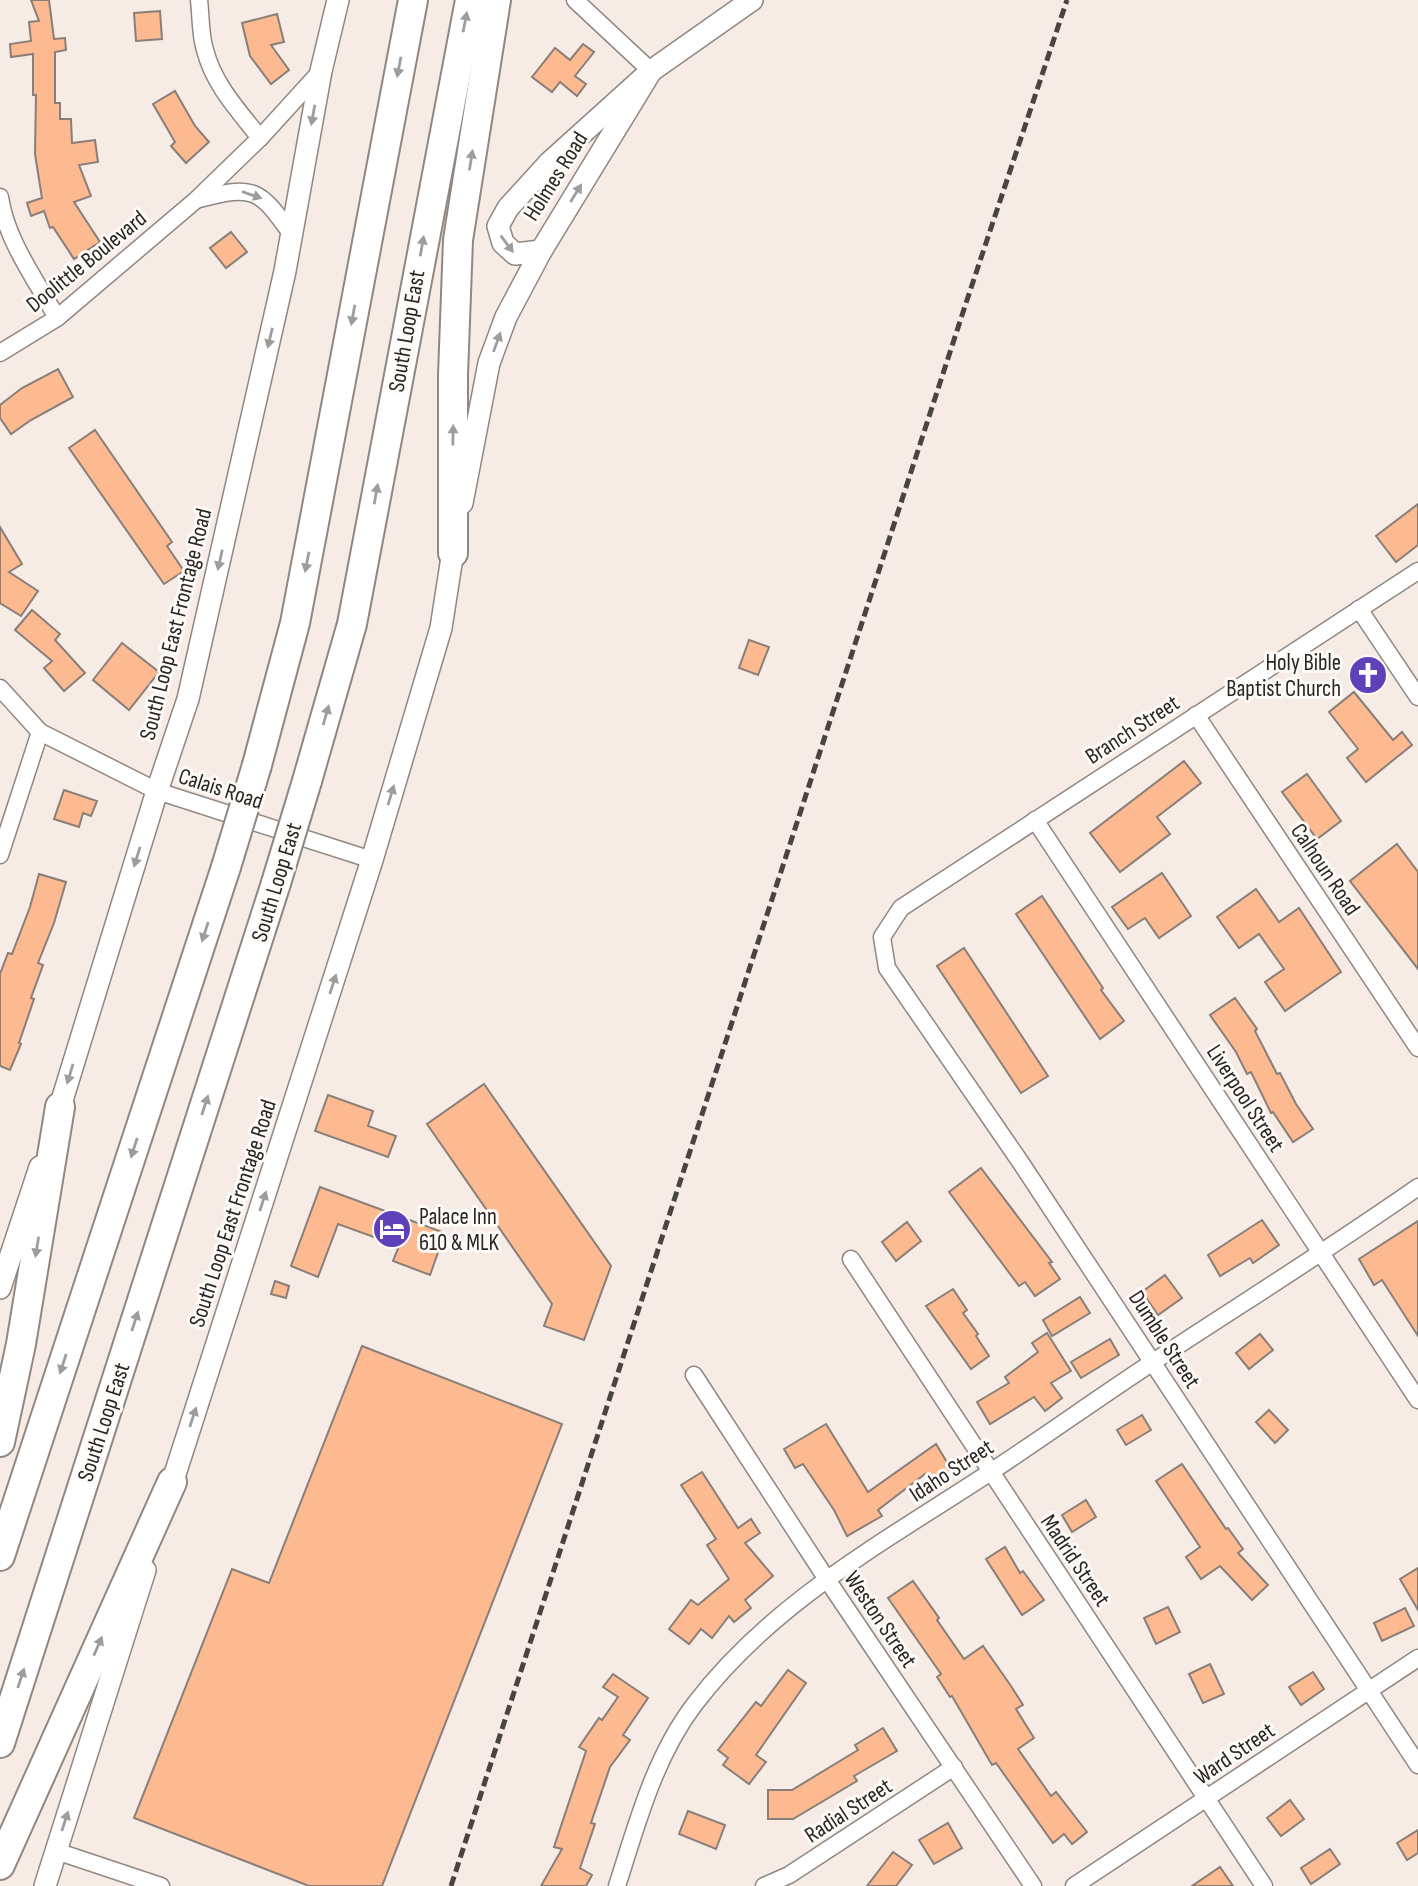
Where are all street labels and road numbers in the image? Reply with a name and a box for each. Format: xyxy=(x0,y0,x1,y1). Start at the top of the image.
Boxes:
street label: Holmes Road xyxy=(518,127,594,226)
street label: Doolittle Boulevard xyxy=(21,205,152,319)
street label: South Loop East xyxy=(382,268,431,394)
street label: South Loop East Frontage Road xyxy=(134,506,218,743)
street label: Branch Street xyxy=(1080,689,1185,771)
street label: Calais Road xyxy=(175,762,267,816)
street label: Calhoun Road xyxy=(1284,818,1366,921)
street label: South Loop East xyxy=(246,819,308,945)
street label: Liverpool Street xyxy=(1200,1040,1290,1158)
street label: South Loop East Frontage Road xyxy=(183,1096,283,1331)
street label: Dumble Street xyxy=(1122,1285,1206,1394)
street label: South Loop East xyxy=(72,1359,136,1485)
street label: Idaho Street xyxy=(904,1433,999,1508)
street label: Madrid Street xyxy=(1034,1509,1116,1612)
street label: Weston Street xyxy=(838,1566,923,1673)
street label: Ward Street xyxy=(1189,1717,1280,1791)
street label: Radial Street xyxy=(800,1772,897,1849)

